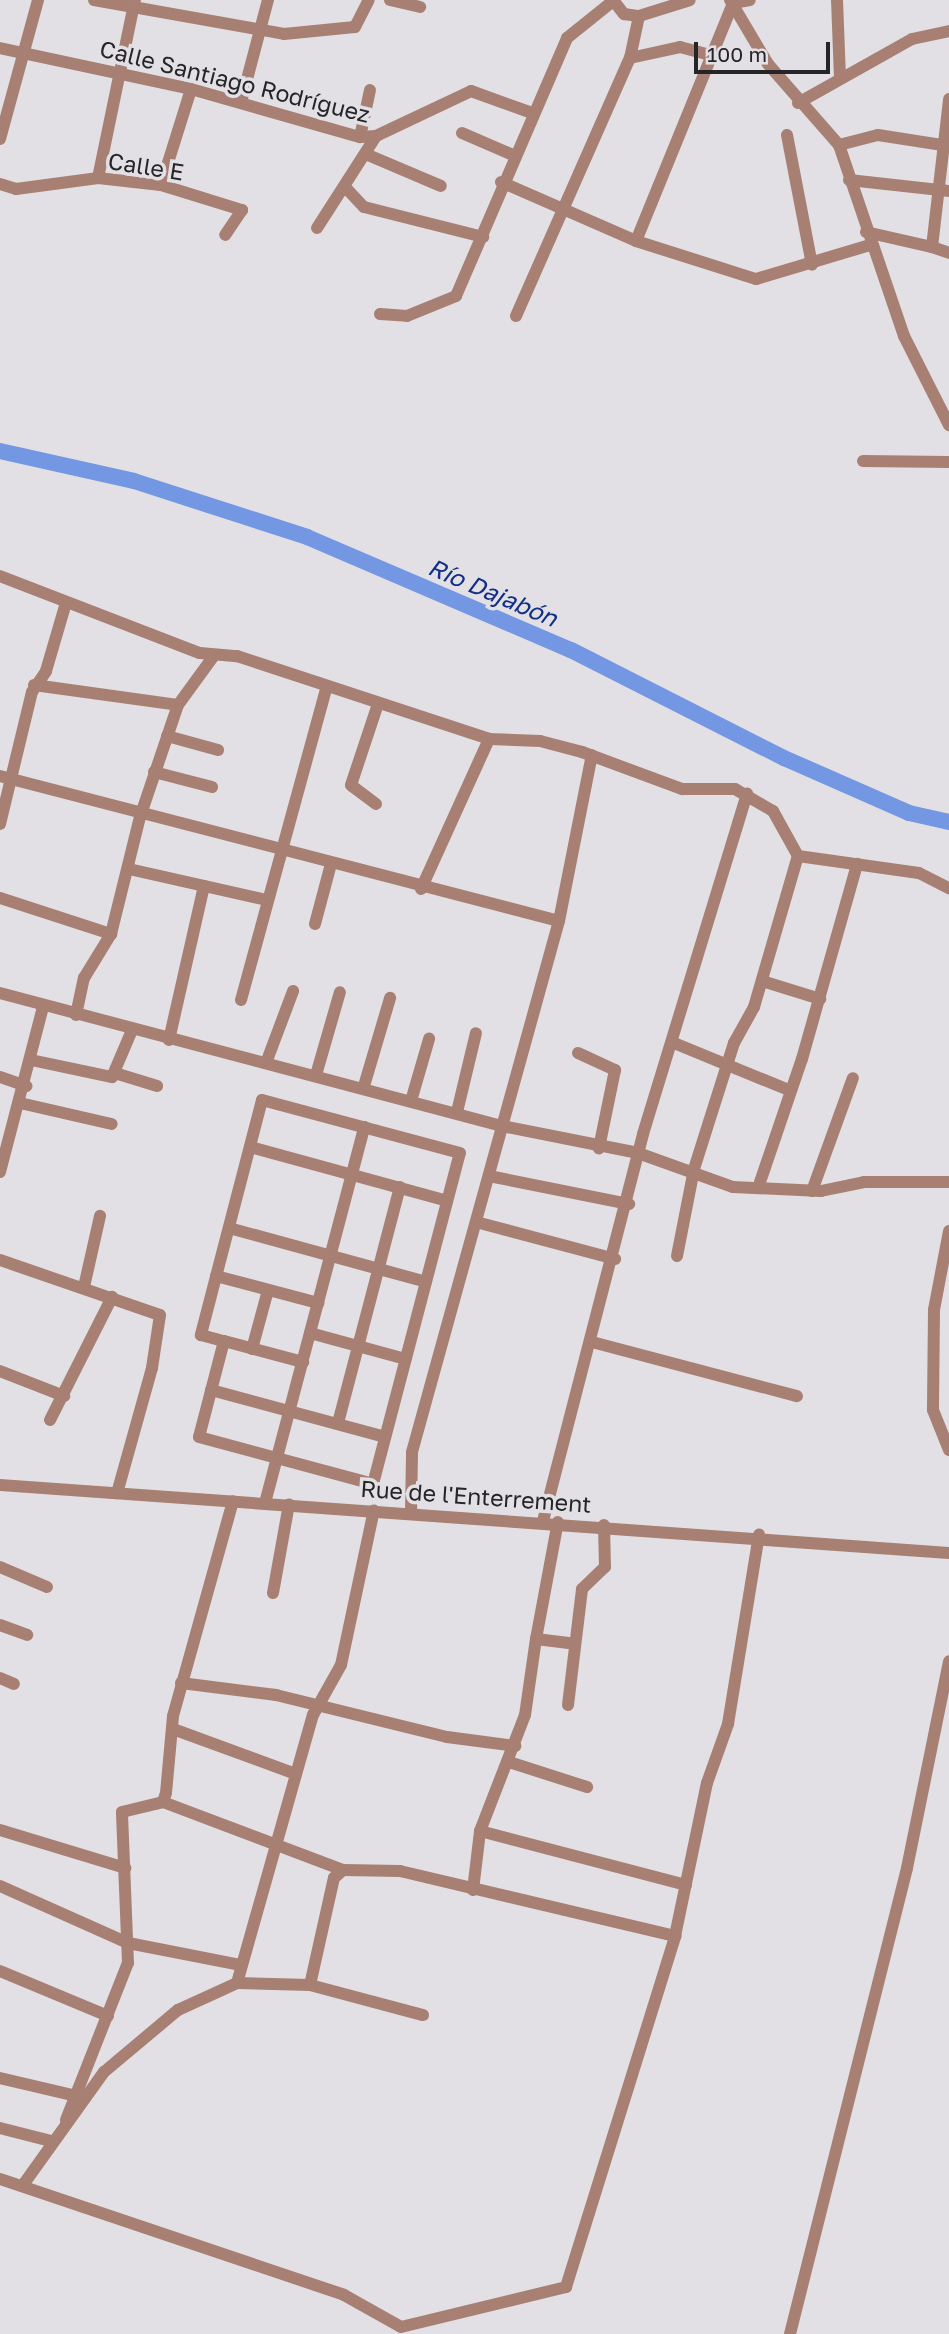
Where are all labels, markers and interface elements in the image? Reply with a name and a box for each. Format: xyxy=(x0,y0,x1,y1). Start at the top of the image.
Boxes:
scale bar xyxy=(697,28,834,72)
street label: Calle Santiago Rodríguez xyxy=(97,34,373,128)
text: 100 m xyxy=(707,41,767,67)
street label: Calle E xyxy=(106,146,186,186)
water label: Río Dajabón xyxy=(424,552,562,632)
street label: Rue de l'Enterrement xyxy=(360,1474,592,1518)

